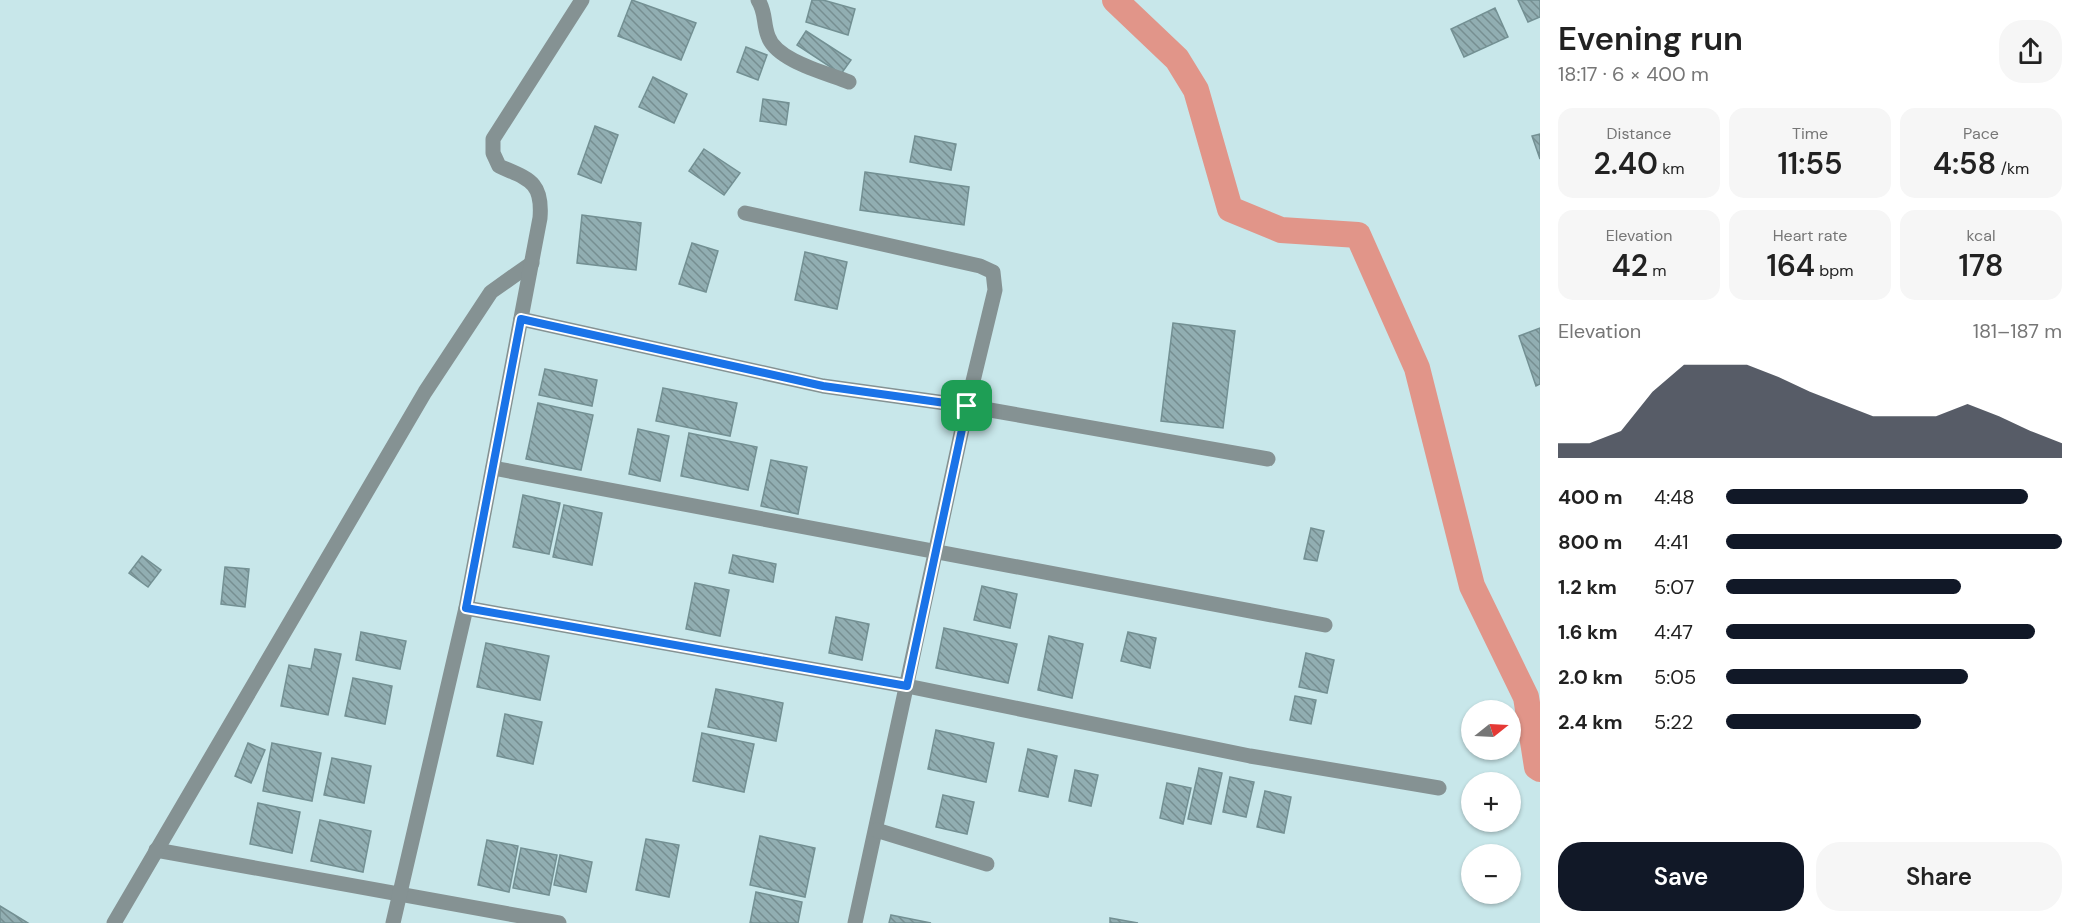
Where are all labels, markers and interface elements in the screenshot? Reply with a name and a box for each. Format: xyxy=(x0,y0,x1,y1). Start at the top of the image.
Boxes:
text: Evening run xyxy=(1558,17,1743,60)
button: share xyxy=(1999,20,2062,83)
text: 18:17 · 6 × 400 m xyxy=(1558,61,1709,87)
text: Distance xyxy=(1607,123,1671,144)
text: Time xyxy=(1792,123,1828,144)
text: Pace xyxy=(1963,123,1999,144)
text: 2.40 xyxy=(1593,144,1658,183)
text: 11:55 xyxy=(1777,144,1843,183)
text: 4:58 xyxy=(1933,144,1996,183)
text: km xyxy=(1658,158,1685,179)
text: /km xyxy=(1996,158,2029,179)
text: Elevation xyxy=(1606,225,1672,246)
text: Heart rate xyxy=(1773,225,1847,246)
text: kcal xyxy=(1967,225,1995,246)
text: 42 xyxy=(1612,246,1648,285)
text: 164 xyxy=(1766,246,1815,285)
text: 178 xyxy=(1959,246,2003,285)
text: m xyxy=(1648,260,1666,281)
text: bpm xyxy=(1815,260,1854,281)
text: Elevation xyxy=(1558,318,1641,344)
text: 181–187 m xyxy=(1973,318,2062,344)
pin xyxy=(941,380,992,431)
icon: arrive xyxy=(950,389,983,422)
text: 400 m xyxy=(1558,484,1623,510)
text: 4:48 xyxy=(1654,484,1694,510)
text: 800 m xyxy=(1558,529,1622,555)
text: 4:41 xyxy=(1654,529,1689,555)
text: 1.2 km xyxy=(1558,574,1617,600)
text: 5:07 xyxy=(1654,574,1694,600)
text: 1.6 km xyxy=(1558,619,1617,645)
text: 4:47 xyxy=(1654,619,1693,645)
text: 2.0 km xyxy=(1558,664,1623,690)
text: 5:05 xyxy=(1654,664,1696,690)
north arrow xyxy=(1461,700,1521,760)
map controls xyxy=(1461,700,1521,904)
text: 2.4 km xyxy=(1558,709,1623,735)
text: 5:22 xyxy=(1654,709,1693,735)
button: + xyxy=(1461,772,1521,832)
button: Save xyxy=(1558,842,1804,911)
button: Share xyxy=(1816,842,2062,911)
button: − xyxy=(1461,844,1521,904)

